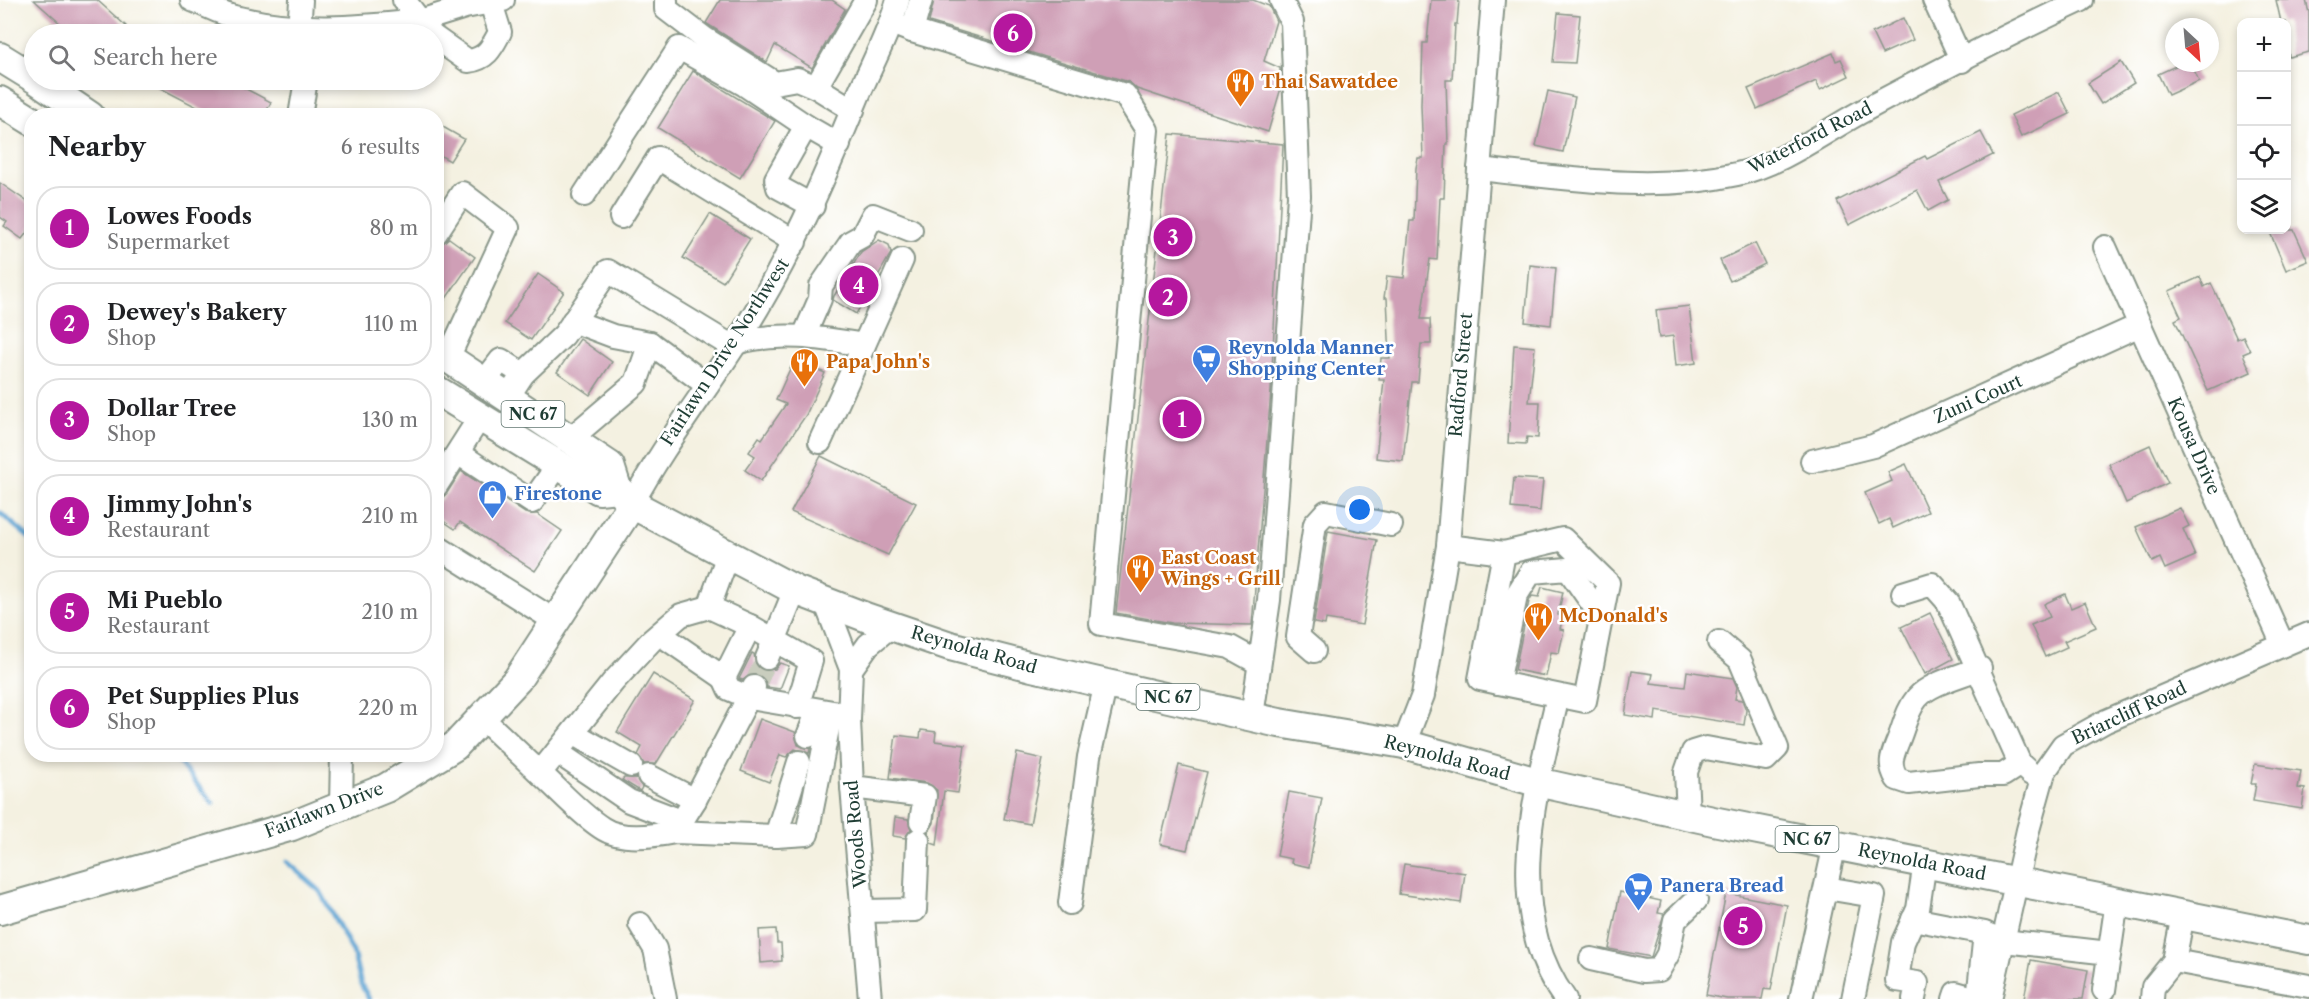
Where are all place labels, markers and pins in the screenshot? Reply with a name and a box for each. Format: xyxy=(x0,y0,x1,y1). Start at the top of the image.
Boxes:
pin: 6 xyxy=(994,10,1032,56)
restaurant icon: Thai Sawatdee xyxy=(1224,66,1256,108)
place label: Thai Sawatdee xyxy=(1261,71,1398,93)
pin: 3 xyxy=(1154,214,1192,260)
pin: 4 xyxy=(840,262,878,308)
pin: 2 xyxy=(1148,274,1188,320)
place label: Reynolda Manner Shopping Center xyxy=(1228,337,1394,380)
supermarket icon: Reynolda Manner Shopping Center xyxy=(1191,342,1223,384)
restaurant icon: Papa John's xyxy=(789,346,821,388)
place label: Papa John's xyxy=(826,351,930,373)
pin: 1 xyxy=(1162,396,1202,442)
shop icon: Firestone xyxy=(477,478,509,520)
place label: Firestone xyxy=(514,483,602,505)
place label: East Coast Wings + Grill xyxy=(1160,547,1281,590)
restaurant icon: East Coast Wings + Grill xyxy=(1124,552,1156,594)
restaurant icon: McDonald's xyxy=(1522,600,1554,642)
place label: McDonald's xyxy=(1559,605,1668,627)
supermarket icon: Panera Bread xyxy=(1623,870,1655,912)
place label: Panera Bread xyxy=(1660,875,1784,897)
pin: 5 xyxy=(1724,904,1762,948)

